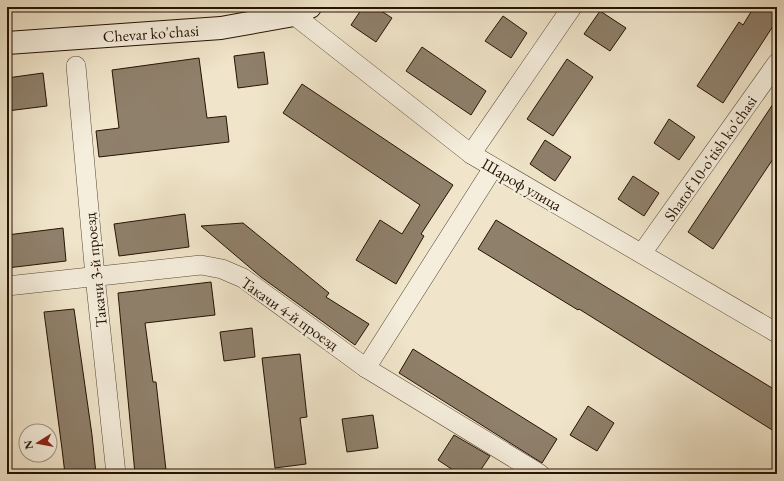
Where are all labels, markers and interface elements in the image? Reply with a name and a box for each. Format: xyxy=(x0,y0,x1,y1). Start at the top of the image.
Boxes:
street label: Chevar ko'chasi xyxy=(102,20,200,47)
street label: Sharof 10-o'tish ko'chasi xyxy=(659,91,762,225)
street label: Шароф улица xyxy=(478,153,566,216)
street label: Такачи 3-й проезд xyxy=(79,211,112,328)
street label: Такачи 4-й проезд xyxy=(237,272,343,355)
north arrow xyxy=(18,423,58,463)
text: N xyxy=(20,439,36,451)

